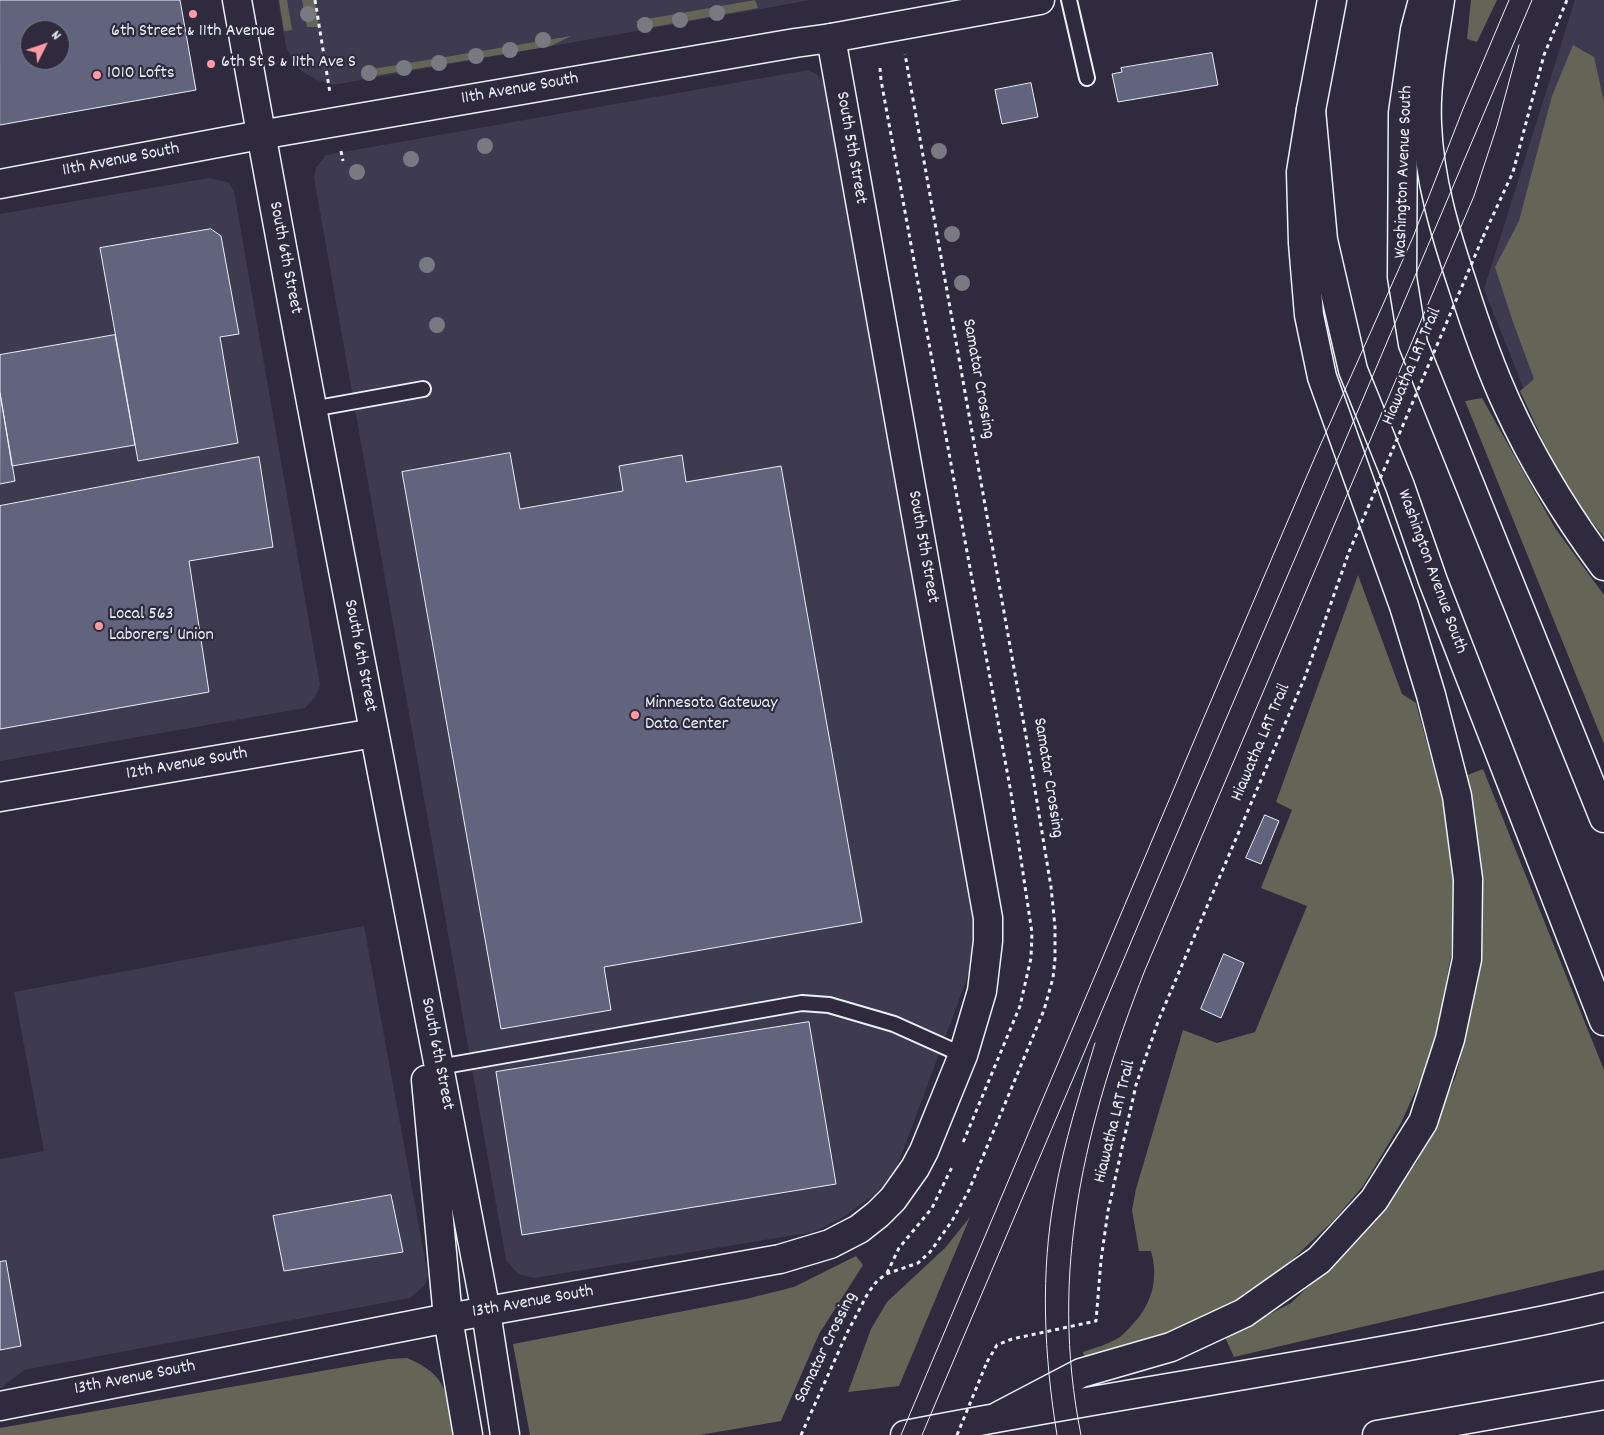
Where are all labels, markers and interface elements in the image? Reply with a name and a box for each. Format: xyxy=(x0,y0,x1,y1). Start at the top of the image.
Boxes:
marker: 6th Street & 11th Avenue xyxy=(187,8,199,20)
north arrow xyxy=(20,20,70,70)
place label: 6th Street & 11th Avenue xyxy=(111,22,275,44)
text: N xyxy=(46,27,65,45)
place label: 6th St S & 11th Ave S xyxy=(221,53,356,75)
marker: 6th St S & 11th Ave S xyxy=(205,58,217,70)
place label: 1010 Lofts xyxy=(107,64,175,86)
marker: 1010 Lofts xyxy=(91,69,103,81)
street label: 11th Avenue South xyxy=(460,69,580,111)
street label: Washington Avenue South xyxy=(1391,85,1419,259)
street label: South 5th Street xyxy=(829,90,871,206)
street label: 11th Avenue South xyxy=(61,139,181,183)
street label: South 6th Street xyxy=(262,200,306,316)
street label: Hiawatha LRT Trail xyxy=(1378,305,1448,429)
street label: Samatar Crossing xyxy=(956,317,998,441)
street label: Washington Avenue South xyxy=(1391,487,1471,657)
street label: South 5th Street xyxy=(901,489,943,605)
street label: South 6th Street xyxy=(337,598,381,714)
place label: Local 563 Laborers' Union xyxy=(109,605,214,648)
marker: Local 563 Laborers' Union xyxy=(93,620,105,632)
street label: Hiawatha LRT Trail xyxy=(1227,681,1297,805)
place label: Minnesota Gateway Data Center xyxy=(645,694,778,736)
marker: Minnesota Gateway Data Center xyxy=(629,709,641,721)
street label: Samatar Crossing xyxy=(1027,716,1067,840)
street label: 12th Avenue South xyxy=(125,744,249,786)
street label: South 6th Street xyxy=(414,996,458,1112)
street label: Hiawatha LRT Trail xyxy=(1090,1058,1142,1186)
street label: 13th Avenue South xyxy=(471,1282,595,1324)
street label: Samatar Crossing xyxy=(791,1289,863,1407)
street label: 13th Avenue South xyxy=(73,1357,197,1401)

